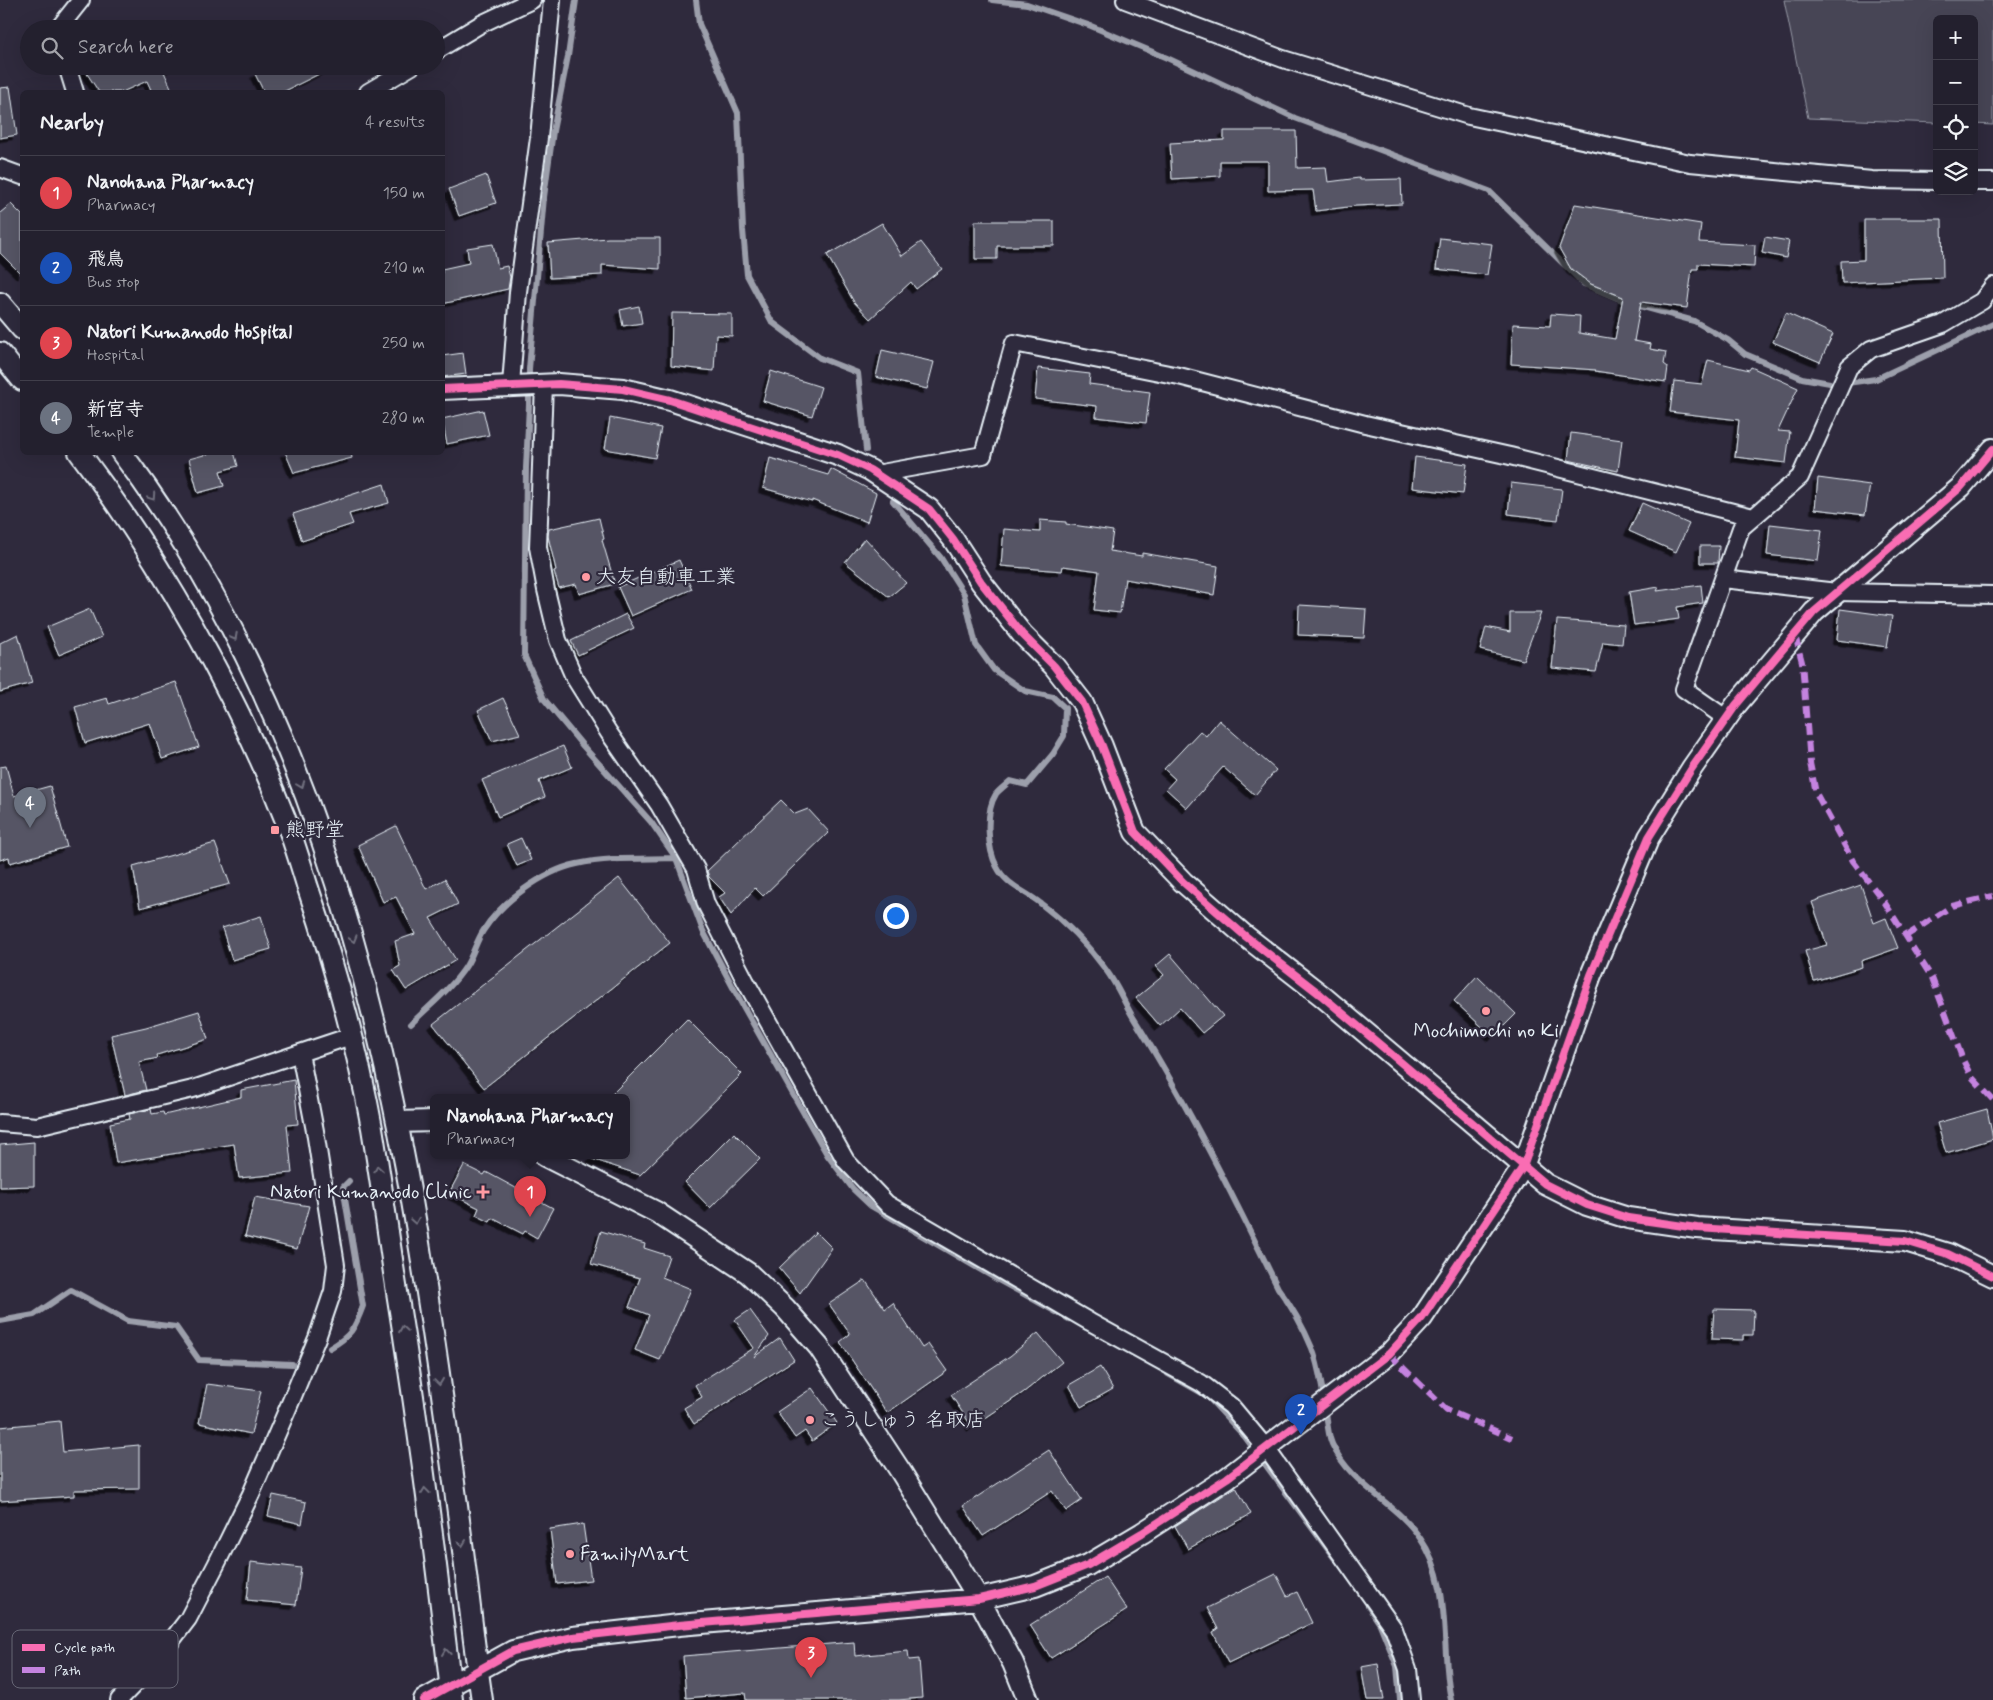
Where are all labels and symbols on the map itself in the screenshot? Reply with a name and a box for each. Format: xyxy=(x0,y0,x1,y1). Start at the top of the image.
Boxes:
one-way arrow xyxy=(146,491,155,501)
place label: 大友自動車工業 xyxy=(596,564,736,591)
marker: 大友自動車工業 xyxy=(580,571,592,583)
one-way arrow xyxy=(228,632,238,641)
one-way arrow xyxy=(295,780,305,789)
pin: 4 xyxy=(14,787,46,828)
place label: 熊野堂 xyxy=(285,817,345,844)
marker: 熊野堂 xyxy=(269,824,281,836)
your location xyxy=(883,903,909,929)
one-way arrow xyxy=(347,934,358,943)
marker: Mochimochi no Ki xyxy=(1480,1005,1492,1017)
place label: Mochimochi no Ki xyxy=(1413,1018,1559,1045)
one-way arrow xyxy=(374,1165,384,1173)
pin: 1 xyxy=(514,1176,546,1217)
place label: Natori Kumanodo Clinic xyxy=(270,1179,472,1206)
marker: Natori Kumanodo Clinic xyxy=(476,1185,490,1199)
one-way arrow xyxy=(409,1217,419,1226)
one-way arrow xyxy=(399,1325,409,1334)
one-way arrow xyxy=(434,1378,444,1386)
pin: 2 xyxy=(1285,1394,1317,1435)
place label: こうしゅう 名取店 xyxy=(820,1407,985,1434)
marker: こうしゅう 名取店 xyxy=(804,1414,816,1426)
one-way arrow xyxy=(420,1486,431,1494)
one-way arrow xyxy=(456,1539,467,1547)
place label: FamilyMart xyxy=(580,1541,689,1568)
marker: FamilyMart xyxy=(564,1548,576,1560)
legend xyxy=(12,1630,178,1688)
pin: 3 xyxy=(795,1637,827,1678)
text: Cycle path xyxy=(54,1639,115,1657)
one-way arrow xyxy=(441,1647,452,1655)
text: Path xyxy=(54,1662,81,1680)

